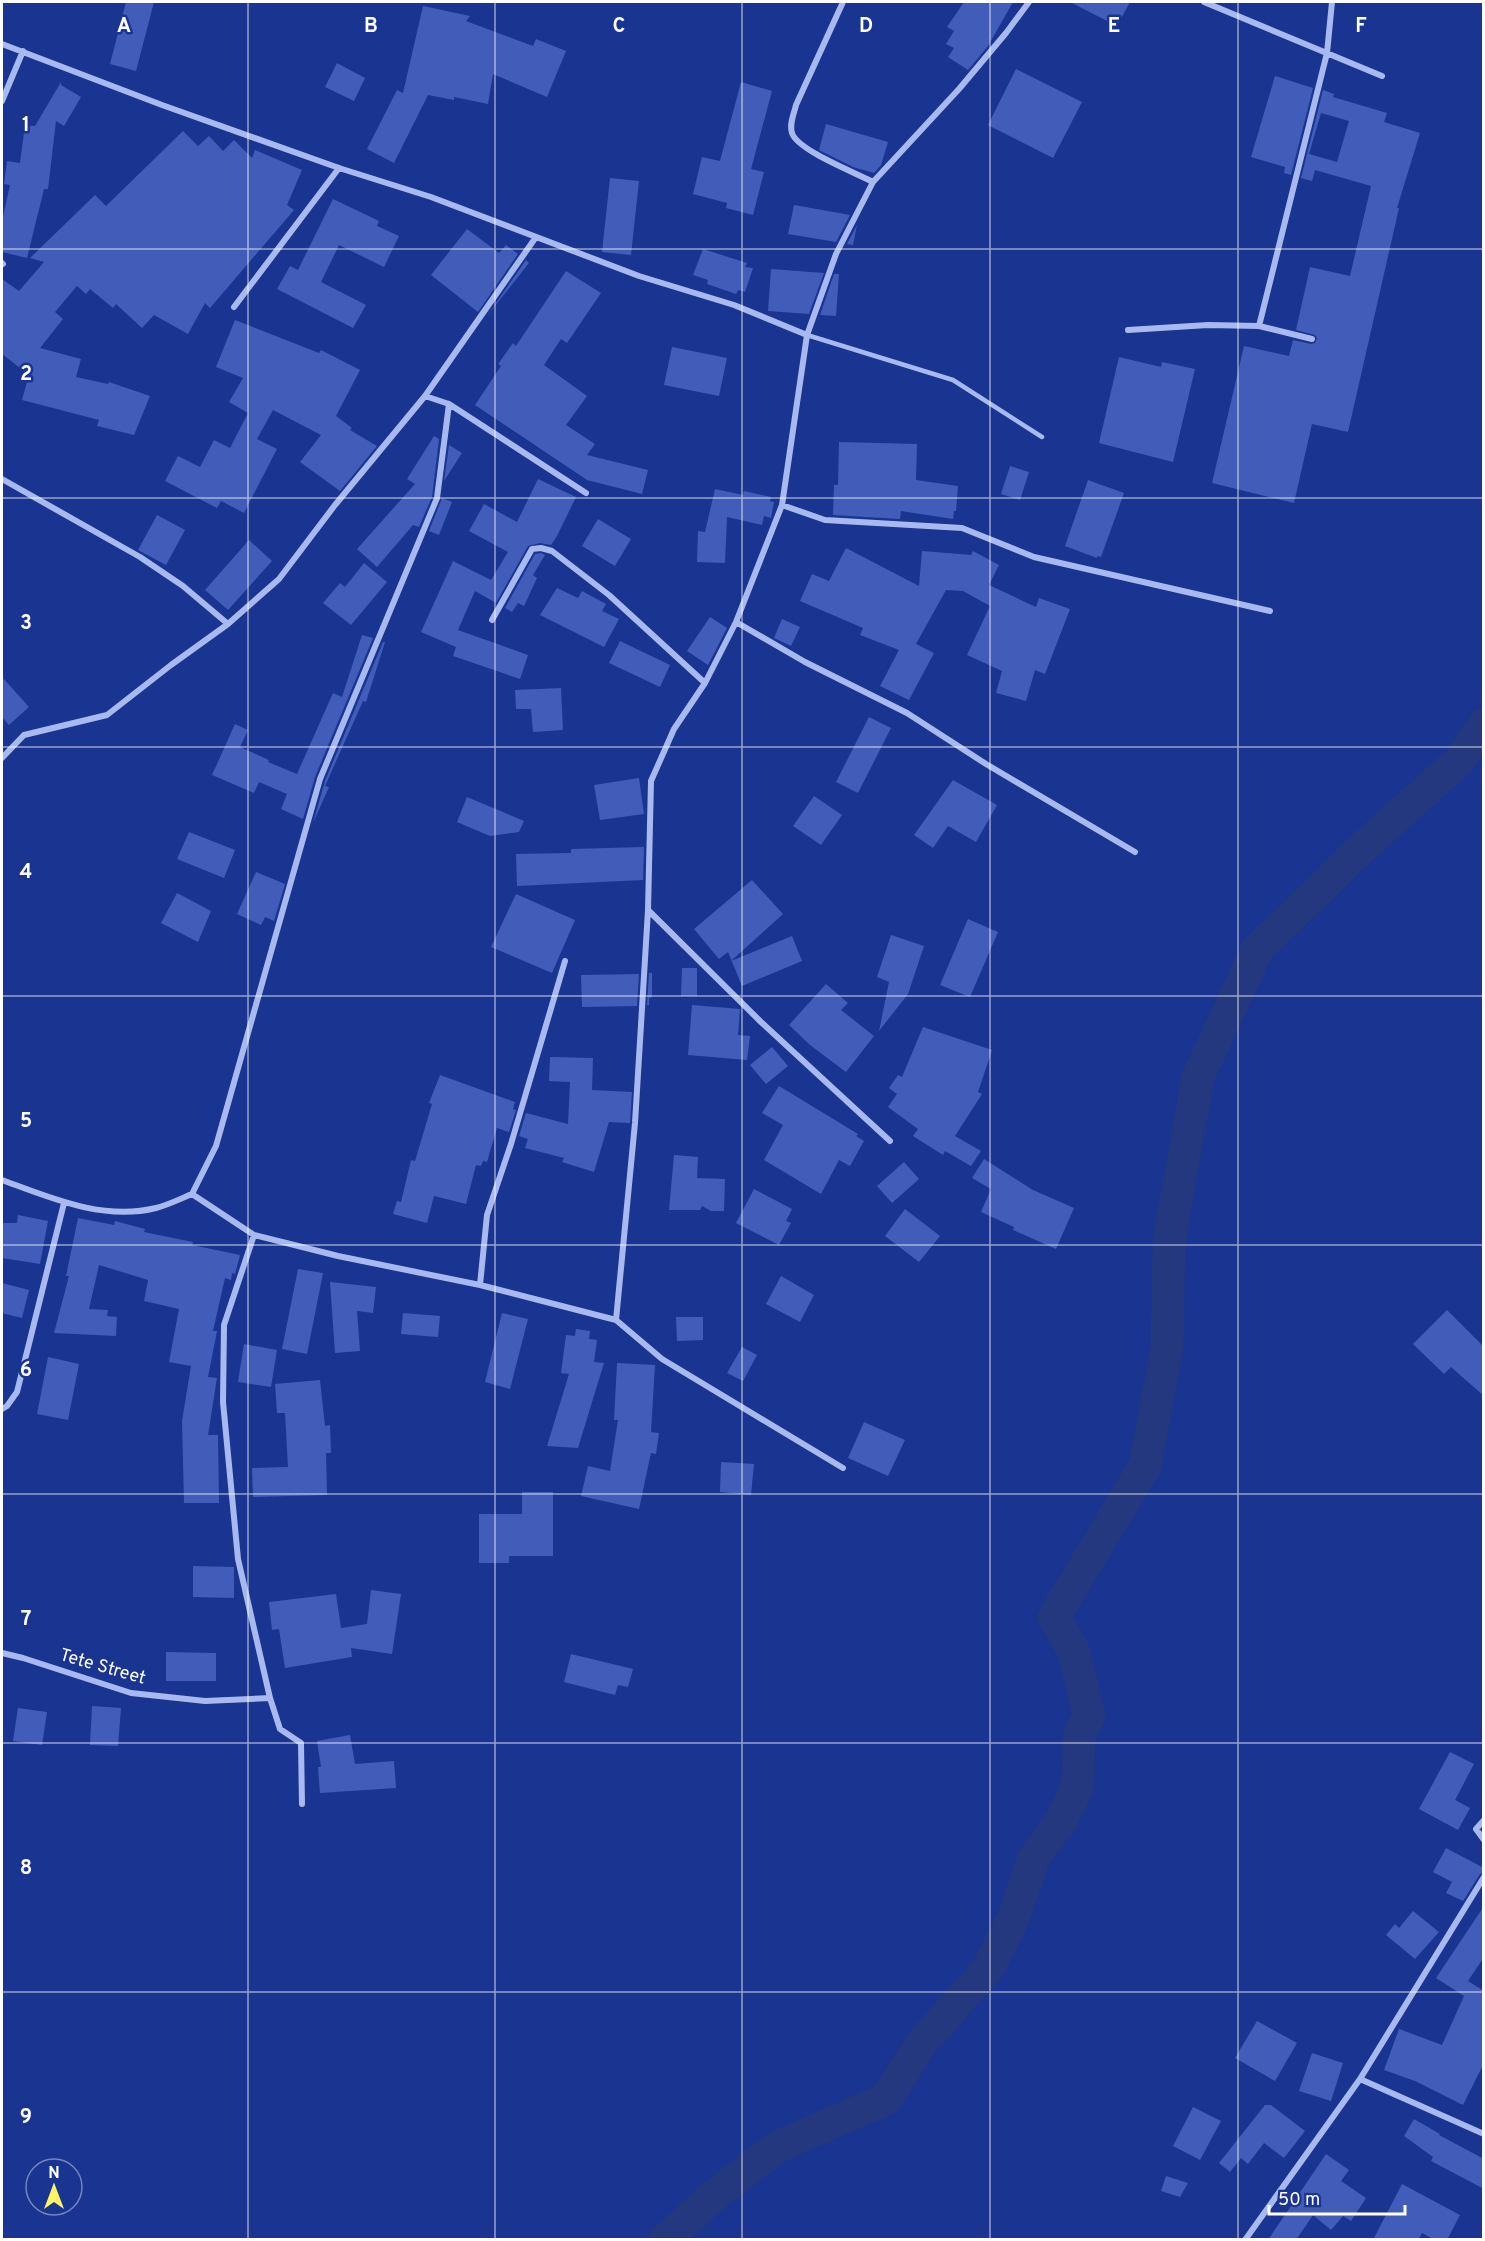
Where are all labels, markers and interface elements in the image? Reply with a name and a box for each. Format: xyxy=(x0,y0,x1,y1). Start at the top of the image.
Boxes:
text: A xyxy=(117,14,131,40)
text: B xyxy=(364,14,378,40)
text: C xyxy=(613,14,625,40)
text: D xyxy=(859,14,873,40)
text: E xyxy=(1108,14,1120,40)
text: F xyxy=(1355,14,1367,40)
text: 1 xyxy=(22,113,30,139)
text: 2 xyxy=(20,362,32,388)
text: 3 xyxy=(20,611,32,637)
text: 4 xyxy=(20,860,32,886)
text: 5 xyxy=(20,1109,32,1135)
text: 6 xyxy=(20,1358,32,1384)
text: 7 xyxy=(21,1607,31,1633)
street label: Tete Street xyxy=(57,1644,148,1691)
text: 8 xyxy=(20,1856,32,1882)
text: 9 xyxy=(20,2105,32,2131)
north arrow xyxy=(24,2157,84,2217)
text: N xyxy=(48,2164,60,2184)
scale bar xyxy=(1269,2178,1406,2216)
text: 50 m xyxy=(1278,2189,1320,2212)

